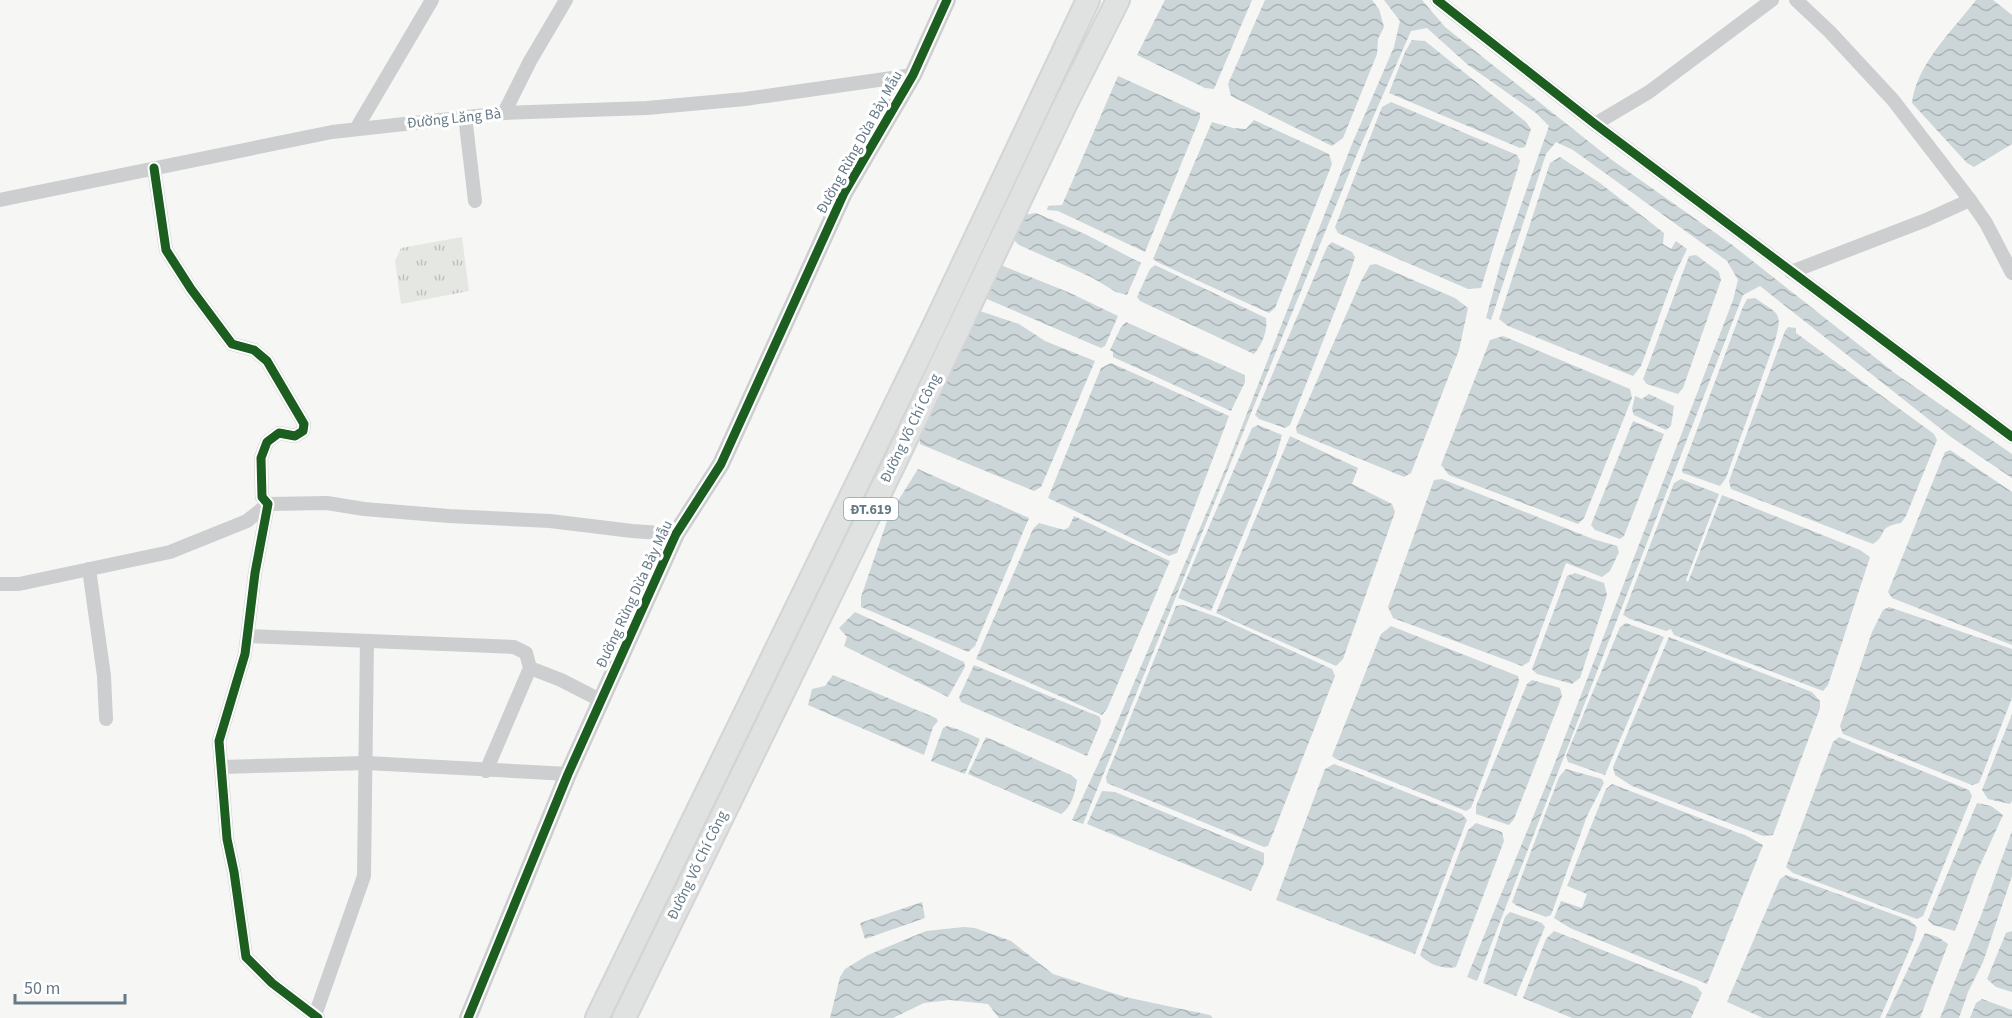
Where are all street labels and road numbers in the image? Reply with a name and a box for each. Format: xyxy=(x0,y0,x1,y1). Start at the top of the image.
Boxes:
street label: Đường Rừng Dừa Bảy Mẫu xyxy=(811,67,908,218)
street label: Đường Lăng Bà xyxy=(406,103,502,134)
street label: Đường Võ Chí Công xyxy=(875,370,946,486)
road number: ĐT.619 xyxy=(844,498,898,520)
street label: Đường Rừng Dừa Bảy Mẫu xyxy=(591,517,678,672)
street label: Đường Võ Chí Công xyxy=(662,807,733,923)

